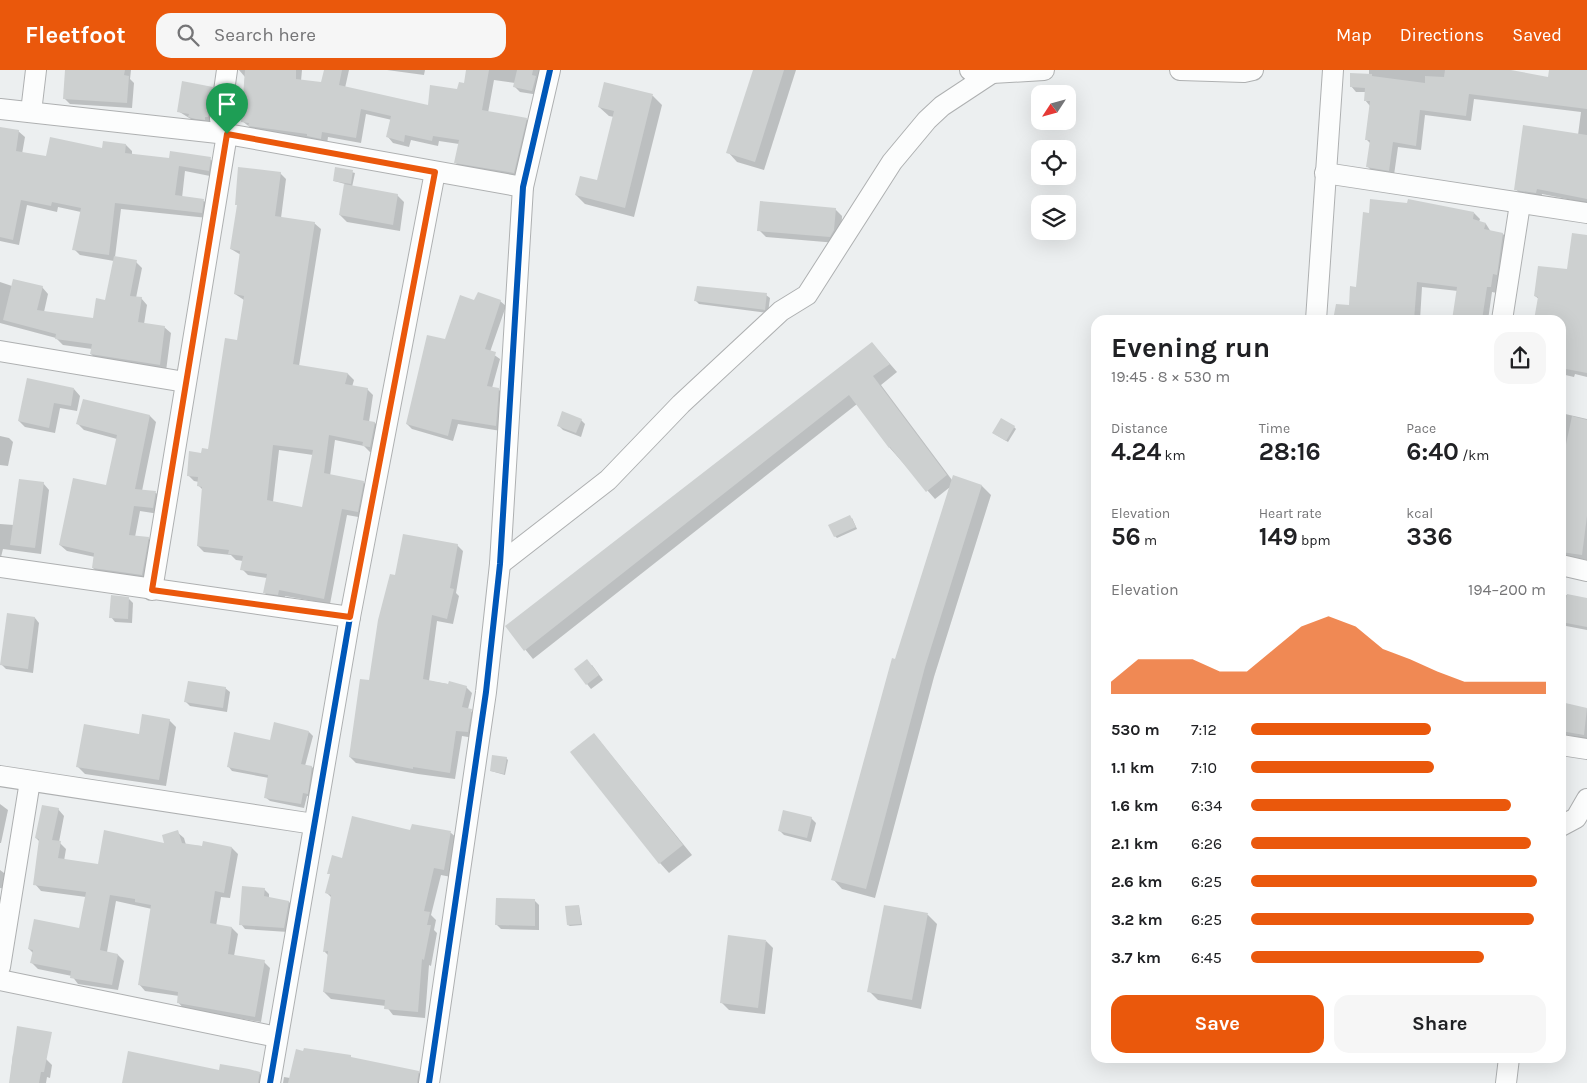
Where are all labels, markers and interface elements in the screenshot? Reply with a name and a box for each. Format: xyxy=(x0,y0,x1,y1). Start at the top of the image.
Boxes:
search box xyxy=(156,13,506,58)
text: Fleetfoot xyxy=(25,21,126,49)
icon: search xyxy=(174,21,202,49)
text: Search here xyxy=(214,24,316,46)
text: Map xyxy=(1336,24,1372,46)
text: Directions xyxy=(1400,24,1484,46)
text: Saved xyxy=(1512,24,1562,46)
pin xyxy=(206,83,248,134)
north arrow xyxy=(1031,85,1076,130)
map controls xyxy=(1031,85,1076,240)
icon: arrive xyxy=(213,90,241,118)
button: locate xyxy=(1031,140,1076,185)
button: layers xyxy=(1031,195,1076,240)
text: Evening run xyxy=(1111,331,1270,364)
button: share xyxy=(1494,332,1546,384)
text: 19:45 · 8 × 530 m xyxy=(1111,367,1230,386)
text: Distance xyxy=(1111,420,1168,437)
text: Time xyxy=(1259,420,1290,437)
text: Pace xyxy=(1406,420,1436,437)
text: 4.24 xyxy=(1111,437,1161,466)
text: 28:16 xyxy=(1259,437,1321,466)
text: 6:40 xyxy=(1406,437,1459,466)
text: km xyxy=(1161,447,1186,464)
text: /km xyxy=(1459,447,1489,464)
text: Elevation xyxy=(1111,505,1170,522)
text: Heart rate xyxy=(1259,505,1322,522)
text: kcal xyxy=(1406,505,1433,522)
text: 56 xyxy=(1111,522,1141,551)
text: 149 xyxy=(1259,522,1298,551)
text: 336 xyxy=(1406,522,1453,551)
text: m xyxy=(1141,532,1157,549)
text: bpm xyxy=(1298,532,1331,549)
text: Elevation xyxy=(1111,580,1179,599)
text: 194–200 m xyxy=(1468,580,1546,599)
text: 530 m xyxy=(1111,720,1160,739)
text: 7:12 xyxy=(1191,720,1217,739)
text: 1.1 km xyxy=(1111,758,1155,777)
text: 7:10 xyxy=(1191,758,1217,777)
text: 1.6 km xyxy=(1111,796,1159,815)
text: 6:34 xyxy=(1191,796,1222,815)
text: 2.1 km xyxy=(1111,834,1159,853)
text: 6:26 xyxy=(1191,834,1222,853)
text: 2.6 km xyxy=(1111,872,1163,891)
text: 6:25 xyxy=(1191,872,1222,891)
text: 3.2 km xyxy=(1111,910,1163,929)
text: 6:25 xyxy=(1191,910,1222,929)
text: 3.7 km xyxy=(1111,948,1161,967)
text: 6:45 xyxy=(1191,948,1222,967)
button: Save xyxy=(1111,995,1324,1053)
button: Share xyxy=(1334,995,1546,1053)

